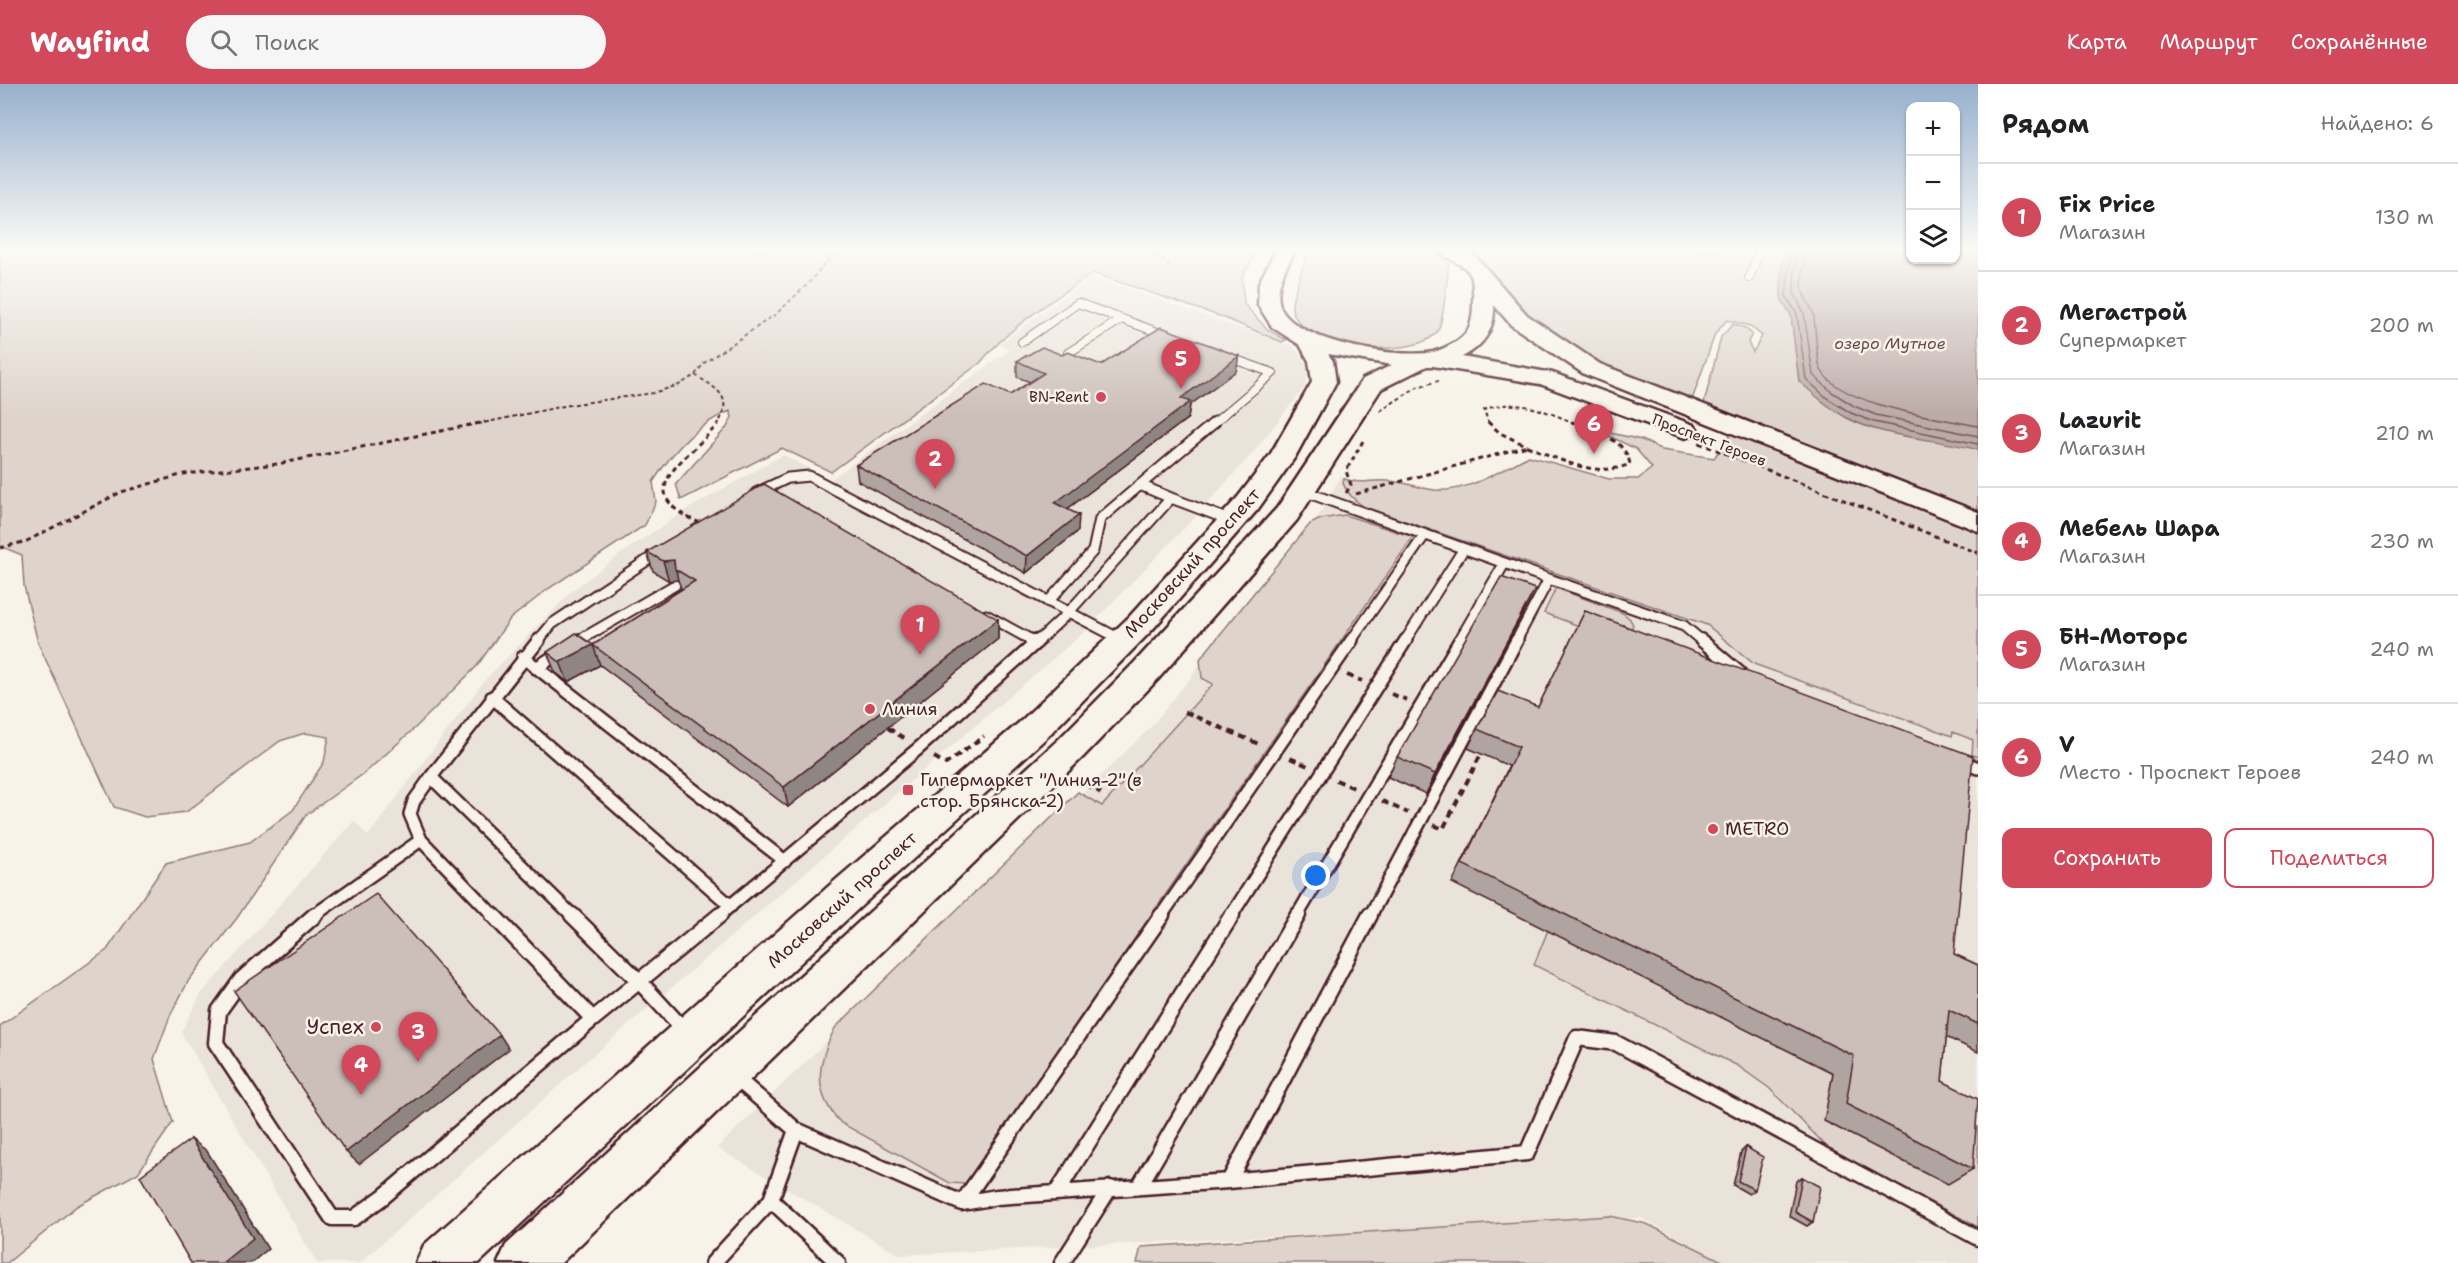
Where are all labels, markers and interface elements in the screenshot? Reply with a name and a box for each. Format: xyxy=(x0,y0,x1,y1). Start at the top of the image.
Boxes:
search box xyxy=(186,15,606,69)
text: Wayfind xyxy=(30,23,150,61)
icon: search xyxy=(207,26,240,59)
text: Поиск xyxy=(255,28,319,57)
text: Карта xyxy=(2067,28,2127,56)
text: Маршрут xyxy=(2160,28,2258,56)
text: Сохранённые xyxy=(2291,28,2428,56)
map controls xyxy=(1906,102,1960,264)
button: + xyxy=(1906,102,1960,156)
text: Рядом xyxy=(2002,106,2089,141)
text: Найдено: 6 xyxy=(2321,110,2434,136)
button: − xyxy=(1906,156,1960,210)
text: Fix Price xyxy=(2059,190,2155,219)
text: 1 xyxy=(2017,204,2026,230)
text: 130 m xyxy=(2375,204,2434,230)
button: layers xyxy=(1906,210,1960,264)
text: Магазин xyxy=(2059,219,2146,245)
text: Мегастрой xyxy=(2059,298,2187,327)
text: 2 xyxy=(2015,312,2029,338)
text: 200 m xyxy=(2369,312,2434,338)
text: Супермаркет xyxy=(2059,327,2186,353)
water label: озеро Мутное xyxy=(1834,333,1946,354)
pin: 5 xyxy=(1162,340,1200,389)
place label: BN-Rent xyxy=(1029,387,1089,407)
marker: BN-Rent xyxy=(1094,390,1108,404)
pin: 6 xyxy=(1574,404,1614,454)
text: Lazurit xyxy=(2059,406,2141,435)
street label: Проспект Героев xyxy=(1649,409,1769,471)
text: 3 xyxy=(2015,420,2029,446)
text: 210 m xyxy=(2375,420,2434,446)
text: Магазин xyxy=(2059,435,2146,461)
pin: 2 xyxy=(916,440,954,489)
street label: Московский проспект xyxy=(1118,482,1266,643)
text: Мебель Шара xyxy=(2059,514,2219,543)
text: 4 xyxy=(2015,528,2029,554)
text: 230 m xyxy=(2369,528,2434,554)
text: Магазин xyxy=(2059,543,2146,569)
pin: 1 xyxy=(900,606,940,655)
text: БН-Моторс xyxy=(2059,622,2188,651)
text: 5 xyxy=(2015,636,2028,662)
text: 240 m xyxy=(2369,636,2434,662)
text: Магазин xyxy=(2059,651,2146,677)
place label: Линия xyxy=(882,697,938,721)
marker: Линия xyxy=(863,702,877,716)
text: V xyxy=(2059,730,2075,759)
text: 6 xyxy=(2015,744,2029,770)
text: 240 m xyxy=(2369,744,2434,770)
text: Место · Проспект Героев xyxy=(2059,759,2301,785)
place label: Гипермаркет "Линия-2"(в стор. Брянска-2) xyxy=(920,768,1142,813)
marker: Гипермаркет "Линия-2"(в стор. Брянска-2) xyxy=(901,783,915,797)
place label: METRO xyxy=(1725,817,1789,841)
marker: METRO xyxy=(1706,822,1720,836)
street label: Московский проспект xyxy=(762,826,923,974)
button: Сохранить xyxy=(2002,828,2212,888)
button: Поделиться xyxy=(2224,828,2434,888)
your location xyxy=(1301,861,1330,890)
pin: 3 xyxy=(398,1012,438,1062)
place label: Успех xyxy=(307,1013,364,1041)
marker: Успех xyxy=(369,1020,383,1034)
pin: 4 xyxy=(342,1046,380,1095)

